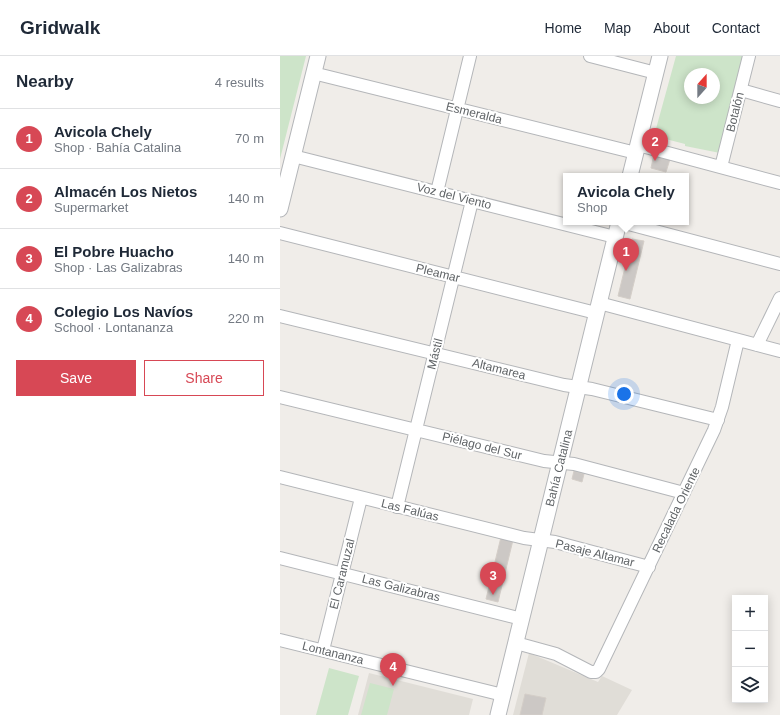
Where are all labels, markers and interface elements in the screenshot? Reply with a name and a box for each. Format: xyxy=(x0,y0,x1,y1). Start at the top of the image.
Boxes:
text: Gridwalk xyxy=(20,17,100,38)
text: Home xyxy=(545,20,582,36)
text: Map xyxy=(604,20,631,36)
text: About xyxy=(653,20,690,36)
text: Contact xyxy=(712,20,760,36)
north arrow xyxy=(684,68,720,104)
text: Nearby xyxy=(16,72,74,91)
text: 4 results xyxy=(215,75,264,90)
street label: Botalón xyxy=(723,91,747,133)
street label: Esmeralda xyxy=(444,99,504,127)
text: Avicola Chely xyxy=(54,123,152,140)
pin: 2 xyxy=(642,128,668,161)
text: 1 xyxy=(25,131,33,146)
text: 70 m xyxy=(235,131,264,146)
text: Shop · Bahía Catalina xyxy=(54,140,181,155)
popup xyxy=(563,173,689,225)
street label: Voz del Viento xyxy=(415,180,493,212)
text: Almacén Los Nietos xyxy=(54,183,197,200)
text: Avicola Chely xyxy=(577,183,675,200)
text: 2 xyxy=(25,191,33,206)
text: 140 m xyxy=(228,191,264,206)
text: Supermarket xyxy=(54,200,128,215)
text: Shop xyxy=(577,200,607,215)
pin: 1 xyxy=(613,238,639,271)
text: El Pobre Huacho xyxy=(54,243,174,260)
text: 3 xyxy=(25,251,33,266)
text: 140 m xyxy=(228,251,264,266)
text: Shop · Las Galizabras xyxy=(54,260,183,275)
street label: Pleamar xyxy=(415,261,461,285)
text: Colegio Los Navíos xyxy=(54,303,193,320)
text: 4 xyxy=(25,311,33,326)
text: 220 m xyxy=(228,311,264,326)
text: School · Lontananza xyxy=(54,320,173,335)
street label: Mástil xyxy=(424,337,446,371)
street label: Altamarea xyxy=(471,356,528,382)
button: Save xyxy=(16,360,136,396)
button: Share xyxy=(144,360,264,396)
your location xyxy=(614,384,634,404)
street label: Bahía Catalina xyxy=(543,428,575,508)
street label: Piélago del Sur xyxy=(441,429,523,463)
street label: Recalada Oriente xyxy=(649,465,703,555)
street label: Las Falúas xyxy=(380,496,440,524)
street label: Pasaje Altamar xyxy=(554,536,636,570)
street label: El Caramuzal xyxy=(326,537,358,611)
pin: 3 xyxy=(480,562,506,595)
street label: Las Galizabras xyxy=(360,572,442,604)
map controls xyxy=(732,595,768,703)
button: + xyxy=(732,595,768,631)
button: − xyxy=(732,631,768,667)
street label: Lontananza xyxy=(301,639,365,667)
pin: 4 xyxy=(380,653,406,686)
button: layers xyxy=(732,667,768,703)

